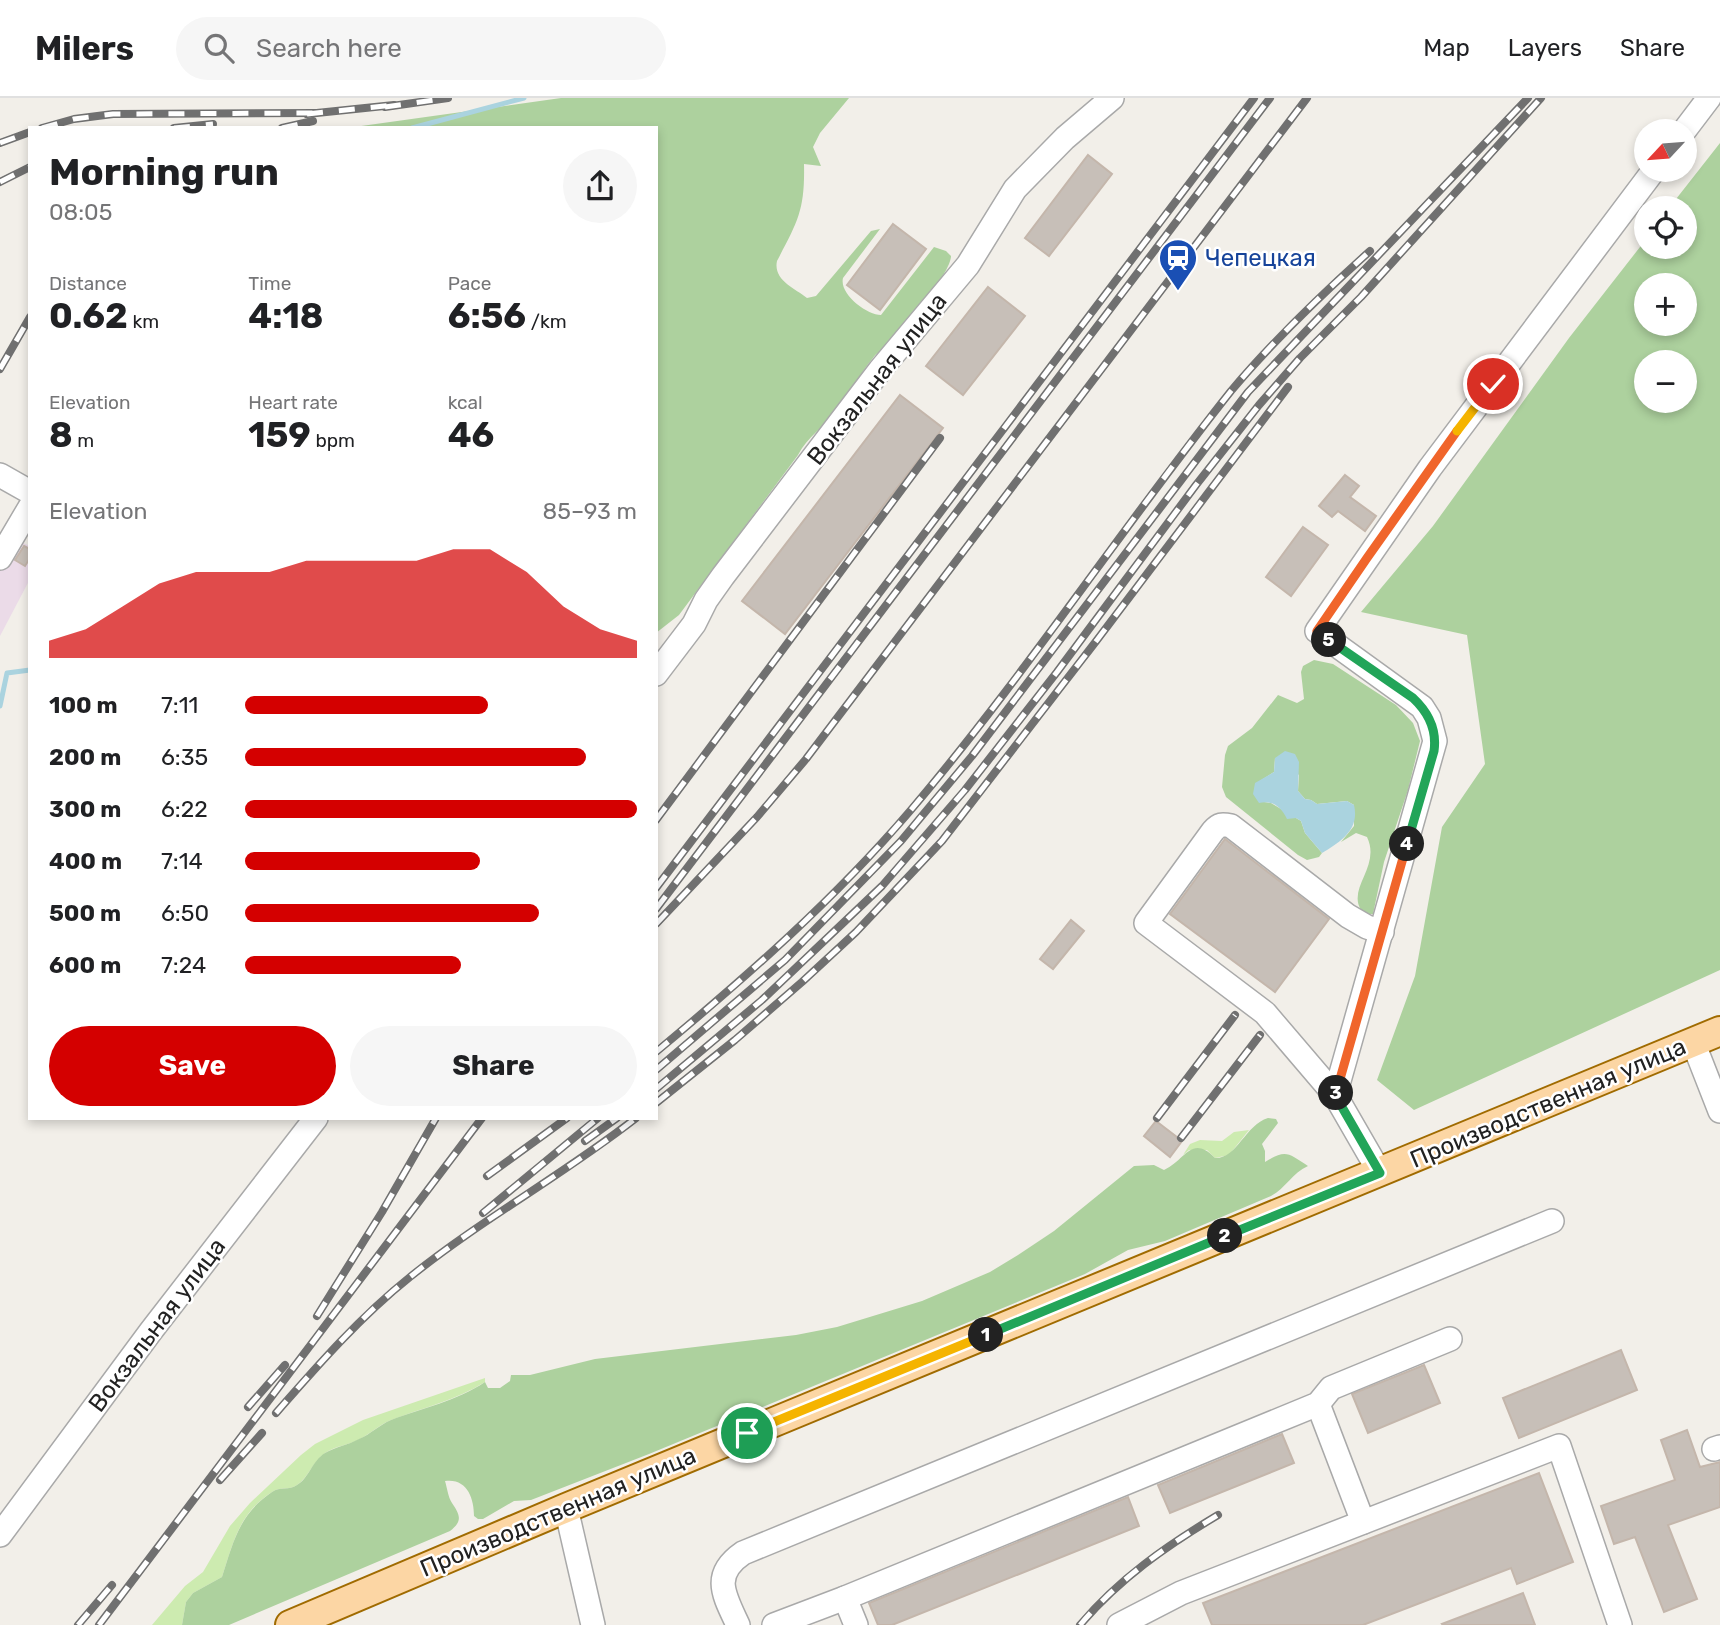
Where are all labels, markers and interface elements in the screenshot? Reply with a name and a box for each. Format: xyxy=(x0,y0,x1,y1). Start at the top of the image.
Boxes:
search box xyxy=(176,17,666,80)
text: Milers xyxy=(35,29,134,68)
icon: search xyxy=(200,29,238,67)
text: Search here xyxy=(256,33,402,64)
text: Map xyxy=(1423,34,1470,62)
text: Layers xyxy=(1508,34,1582,62)
text: Share xyxy=(1620,34,1685,62)
north arrow xyxy=(1634,119,1698,182)
map controls xyxy=(1634,119,1697,413)
text: Morning run xyxy=(49,149,279,195)
button: share xyxy=(563,149,637,223)
button: locate xyxy=(1634,196,1697,259)
text: 08:05 xyxy=(49,198,112,226)
station icon: Чепецкая xyxy=(1157,237,1199,292)
place label: Чепецкая xyxy=(1205,244,1316,272)
text: Distance xyxy=(49,272,127,295)
text: Time xyxy=(248,272,291,295)
text: Pace xyxy=(448,272,491,295)
button: + xyxy=(1634,273,1697,336)
street label: Вокзальная улица xyxy=(801,288,953,470)
text: 0.62 xyxy=(49,295,128,337)
text: 4:18 xyxy=(248,295,324,337)
text: 6:56 xyxy=(448,295,526,337)
text: km xyxy=(128,310,159,333)
text: /km xyxy=(526,310,567,333)
button: − xyxy=(1634,350,1697,413)
pin xyxy=(1463,354,1523,414)
icon: check xyxy=(1474,365,1512,403)
text: Elevation xyxy=(49,391,130,414)
text: Heart rate xyxy=(248,391,338,414)
text: kcal xyxy=(448,391,483,414)
text: 8 xyxy=(49,414,73,456)
text: 159 xyxy=(248,414,311,456)
text: 46 xyxy=(448,414,494,456)
text: m xyxy=(73,429,94,452)
text: bpm xyxy=(311,429,355,452)
text: Elevation xyxy=(49,497,148,525)
text: 85–93 m xyxy=(543,497,637,525)
pin: 5 xyxy=(1312,622,1346,658)
text: 5 xyxy=(1322,628,1335,651)
text: 100 m xyxy=(49,691,118,719)
text: 7:11 xyxy=(161,691,198,719)
text: 200 m xyxy=(49,743,121,771)
text: 6:35 xyxy=(161,743,208,771)
text: 300 m xyxy=(49,795,121,823)
text: 6:22 xyxy=(161,795,208,823)
pin: 4 xyxy=(1390,826,1424,862)
text: 4 xyxy=(1400,832,1413,855)
text: 400 m xyxy=(49,847,122,875)
text: 7:14 xyxy=(161,847,203,875)
text: 500 m xyxy=(49,899,121,927)
text: 6:50 xyxy=(161,899,209,927)
text: 600 m xyxy=(49,951,121,979)
text: 7:24 xyxy=(161,951,206,979)
button: Save xyxy=(49,1026,336,1106)
button: Share xyxy=(350,1026,637,1106)
street label: Производственная улица xyxy=(1406,1032,1690,1174)
pin: 3 xyxy=(1318,1076,1354,1110)
text: 3 xyxy=(1329,1081,1342,1104)
pin: 2 xyxy=(1208,1218,1242,1254)
text: 2 xyxy=(1218,1224,1231,1247)
street label: Вокзальная улица xyxy=(83,1233,231,1417)
pin: 1 xyxy=(968,1318,1004,1352)
text: 1 xyxy=(981,1323,990,1346)
pin xyxy=(717,1403,777,1463)
icon: arrive xyxy=(728,1414,766,1452)
street label: Производственная улица xyxy=(416,1441,700,1583)

